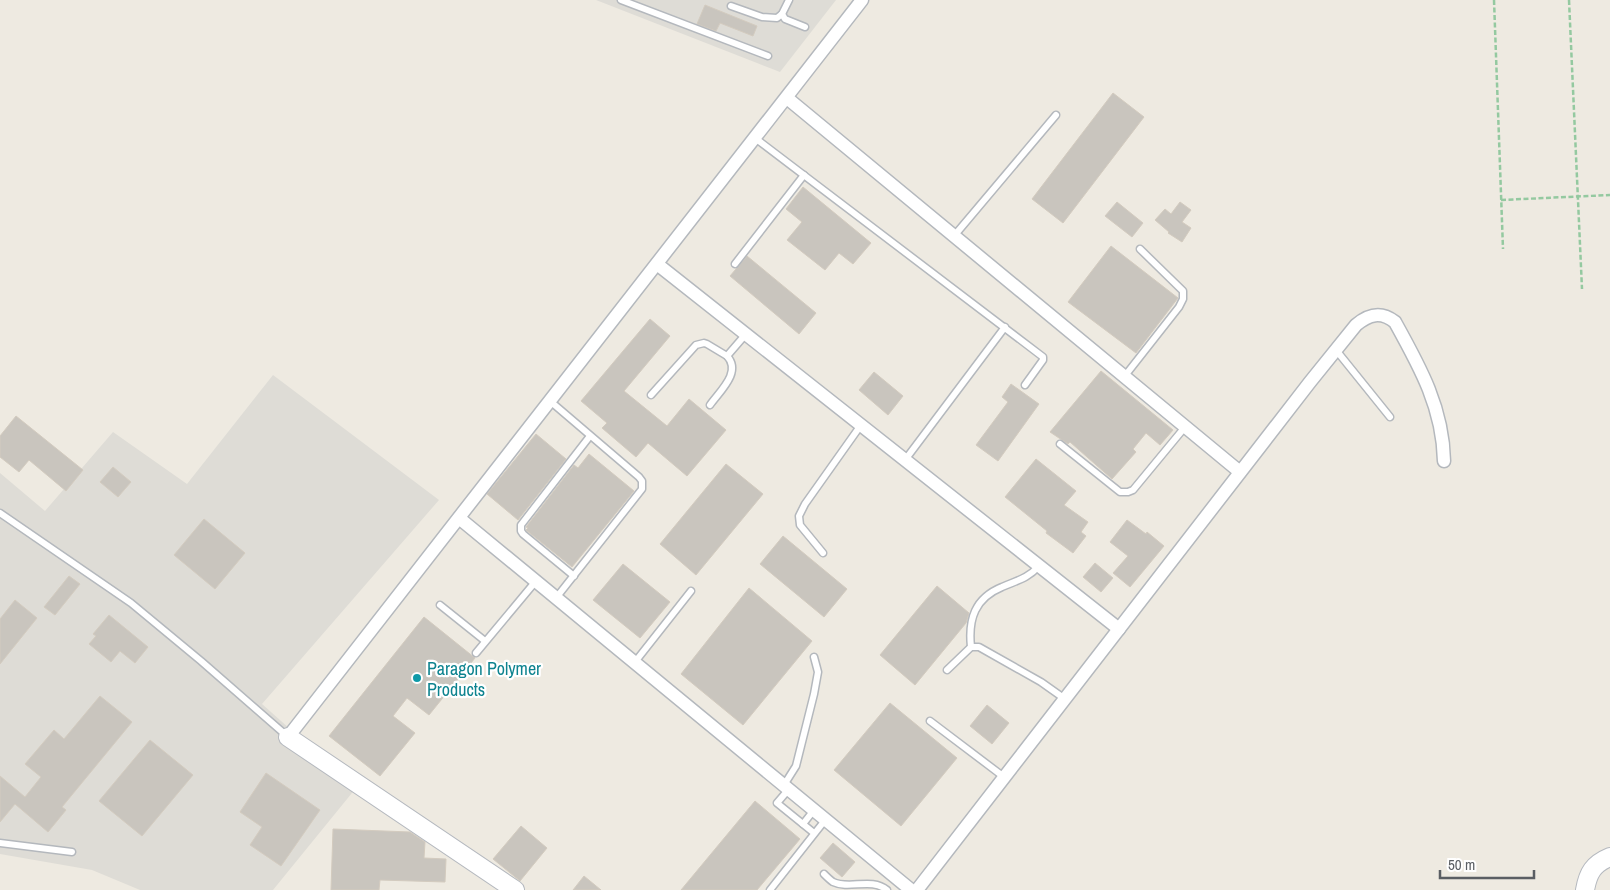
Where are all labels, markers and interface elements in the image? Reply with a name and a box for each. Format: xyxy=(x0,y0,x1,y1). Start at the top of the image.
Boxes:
place label: Paragon Polymer Products xyxy=(427,656,541,702)
marker: Paragon Polymer Products xyxy=(411,672,423,684)
scale bar xyxy=(1440,848,1534,880)
text: 50 m xyxy=(1448,854,1475,875)

